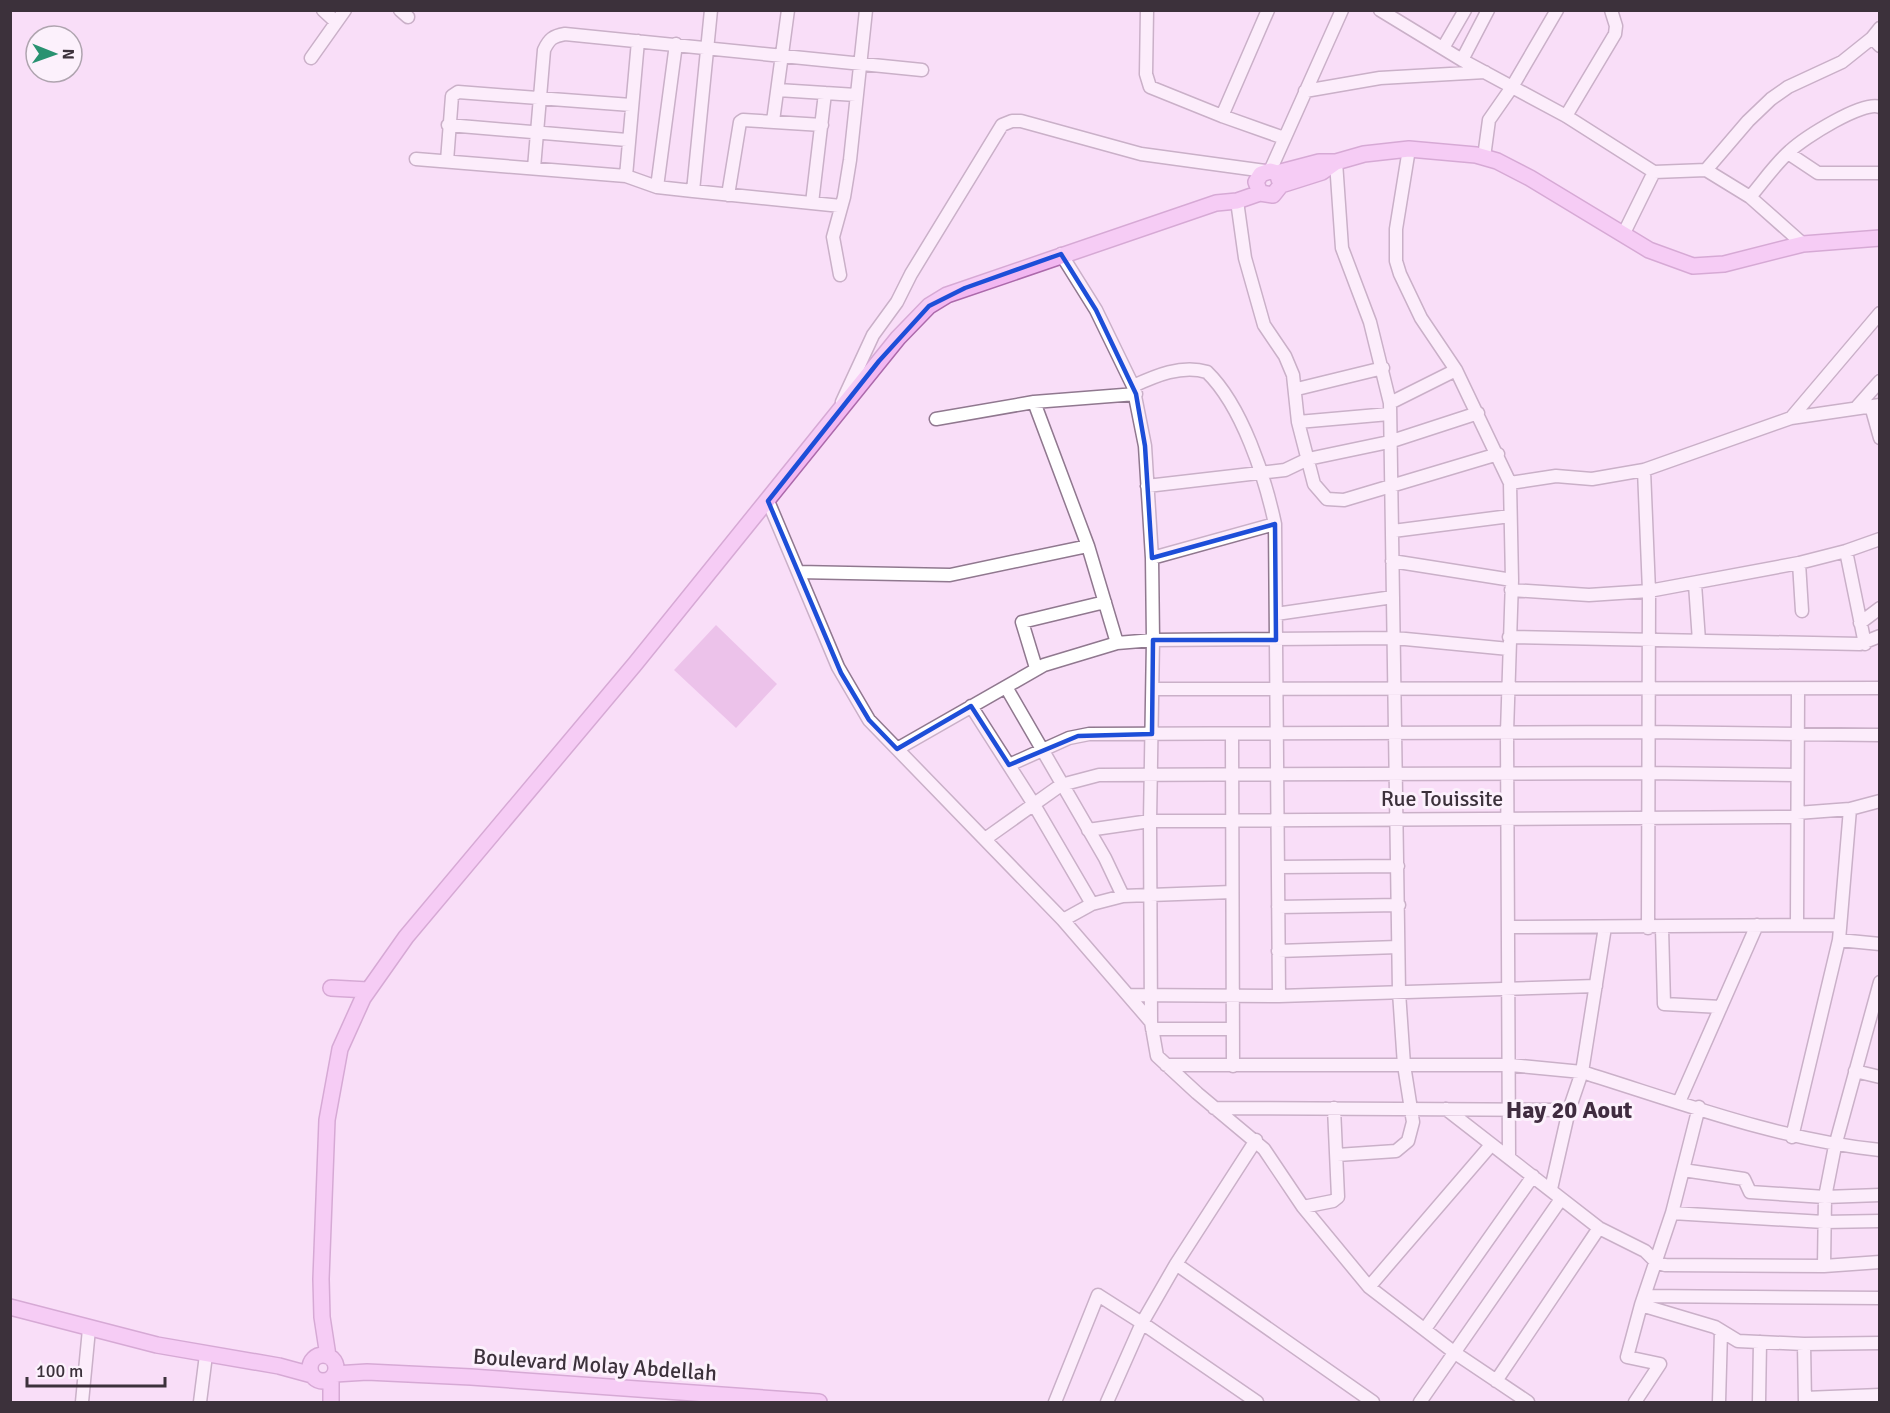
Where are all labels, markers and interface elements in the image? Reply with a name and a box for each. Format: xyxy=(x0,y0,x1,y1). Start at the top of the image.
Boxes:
north arrow xyxy=(24,24,84,84)
text: N xyxy=(58,49,78,60)
street label: Rue Touissite xyxy=(1381,785,1503,812)
district label: Hay 20 Aout xyxy=(1506,1095,1632,1125)
street label: Boulevard Molay Abdellah xyxy=(472,1343,718,1386)
scale bar xyxy=(27,1350,165,1388)
text: 100 m xyxy=(36,1360,83,1382)

